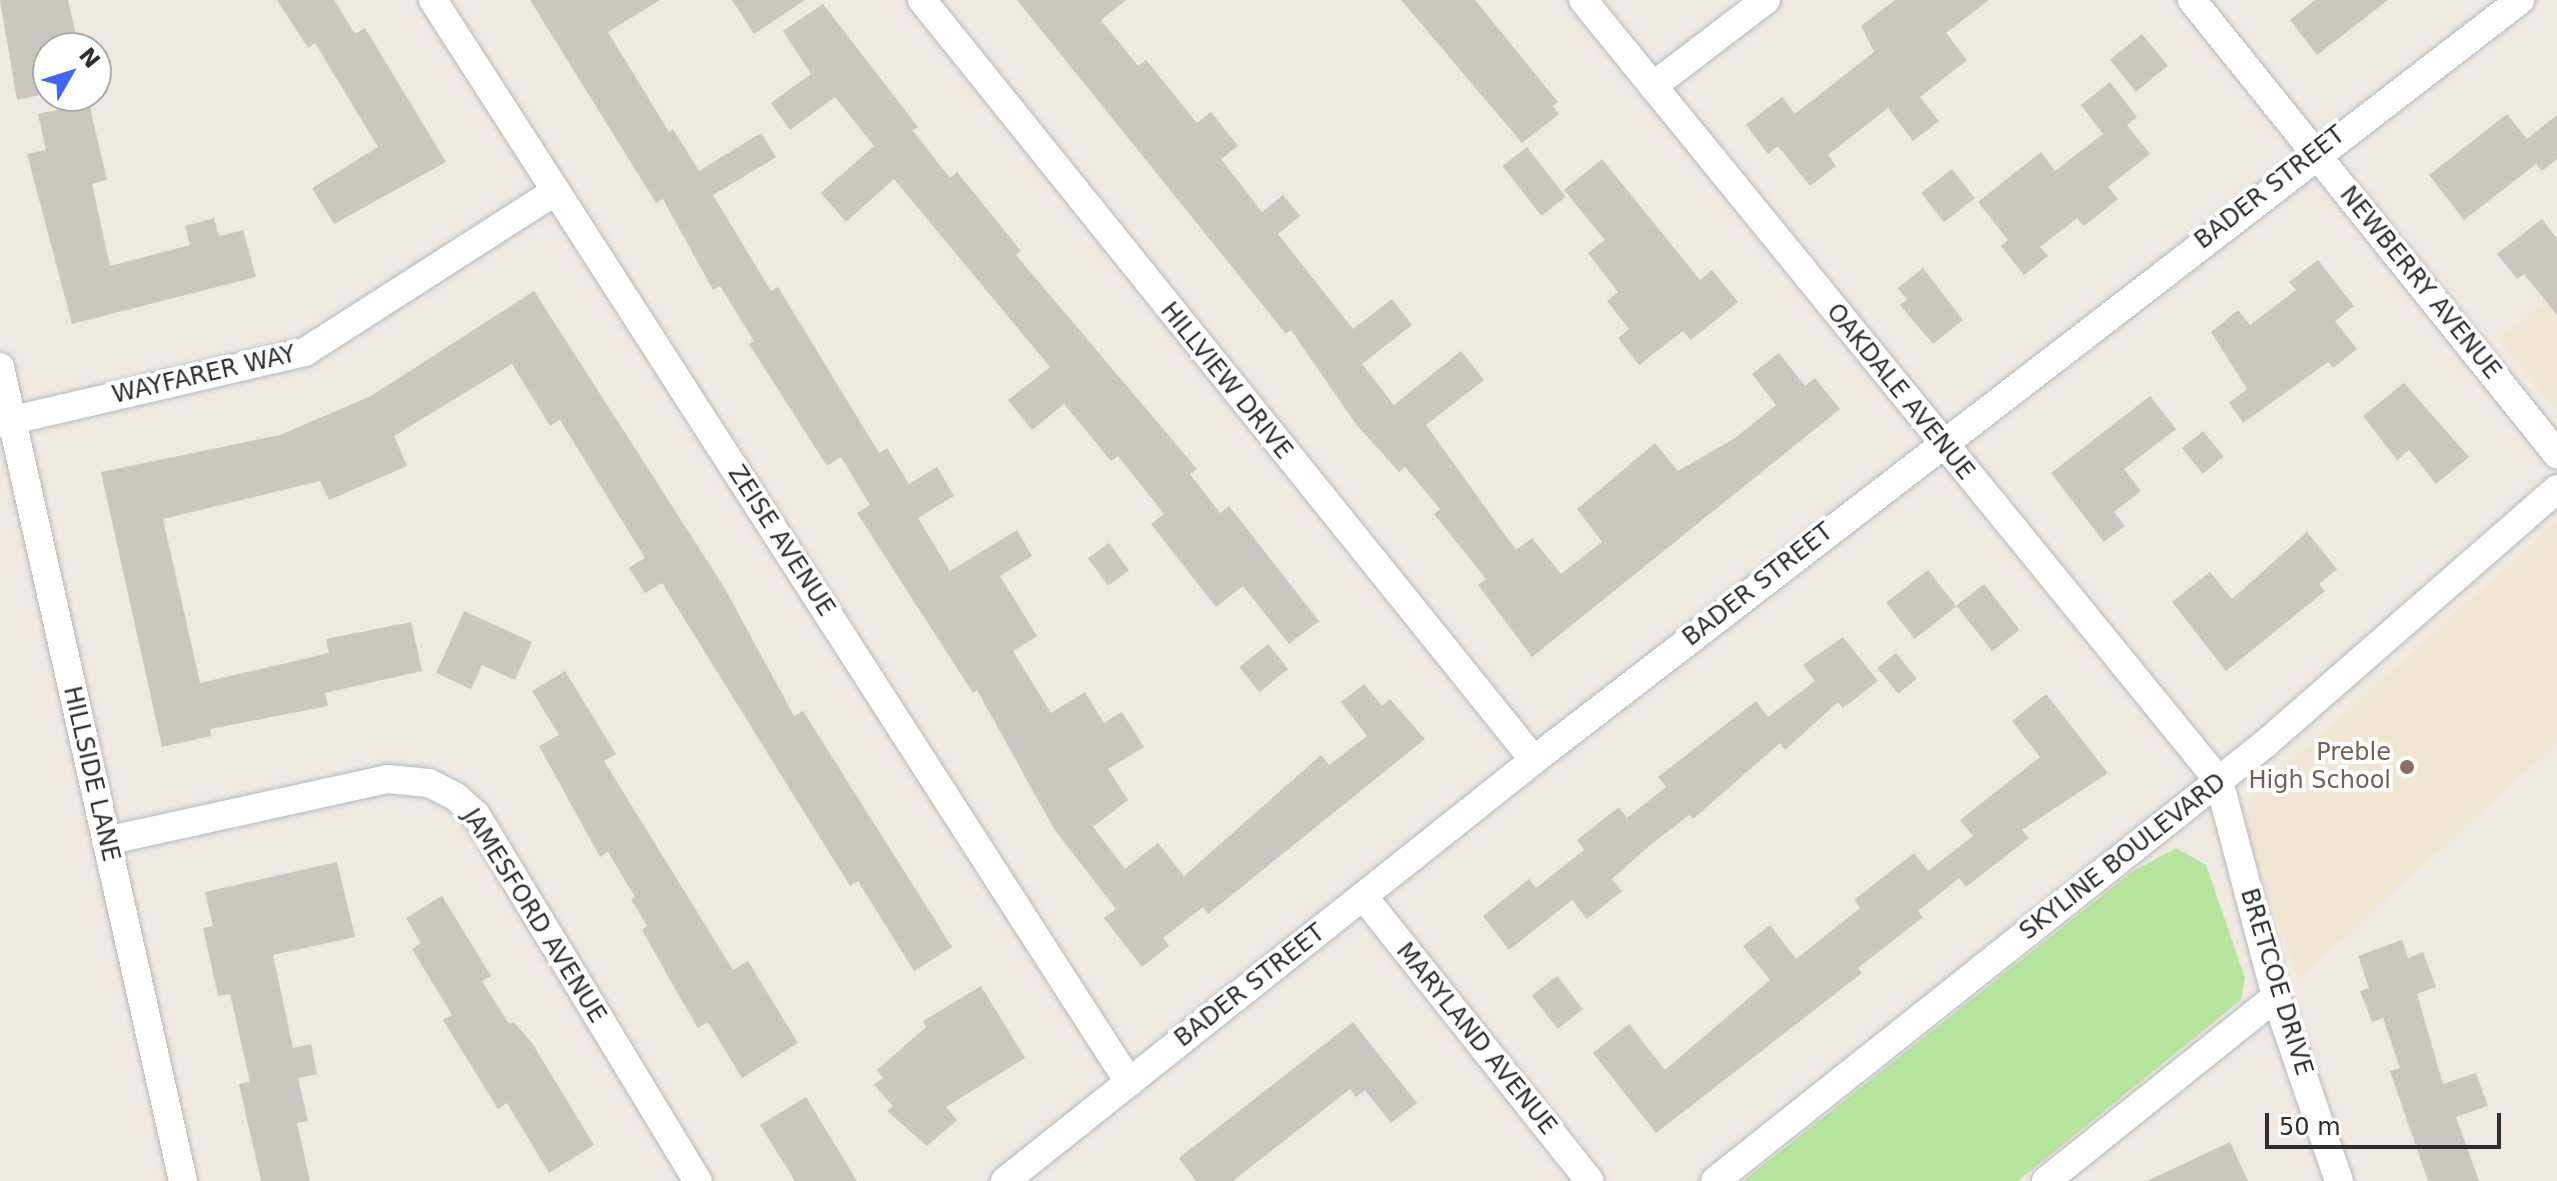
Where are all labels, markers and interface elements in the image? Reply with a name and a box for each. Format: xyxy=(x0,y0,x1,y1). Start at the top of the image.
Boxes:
north arrow xyxy=(32,32,112,112)
text: N xyxy=(74,43,105,73)
street label: BADER STREET xyxy=(2189,121,2351,255)
street label: NEWBERRY AVENUE xyxy=(2333,181,2507,385)
street label: HILLVIEW DRIVE xyxy=(1154,297,1298,465)
street label: OAKDALE AVENUE xyxy=(1820,298,1980,486)
street label: WAYFARER WAY xyxy=(109,340,299,410)
street label: ZEISE AVENUE xyxy=(722,460,840,622)
street label: BADER STREET xyxy=(1677,518,1839,652)
street label: HILLSIDE LANE xyxy=(57,684,125,864)
place label: Preble High School xyxy=(2249,739,2391,795)
marker: Preble High School xyxy=(2398,758,2416,776)
street label: SKYLINE BOULEVARD xyxy=(2014,768,2232,946)
street label: JAMESFORD AVENUE xyxy=(456,804,612,1028)
street label: BRETCOE DRIVE xyxy=(2234,885,2318,1079)
street label: BADER STREET xyxy=(1169,919,1331,1053)
street label: MARYLAND AVENUE xyxy=(1390,937,1562,1141)
scale bar xyxy=(2269,1097,2505,1147)
text: 50 m xyxy=(2279,1113,2341,1141)

